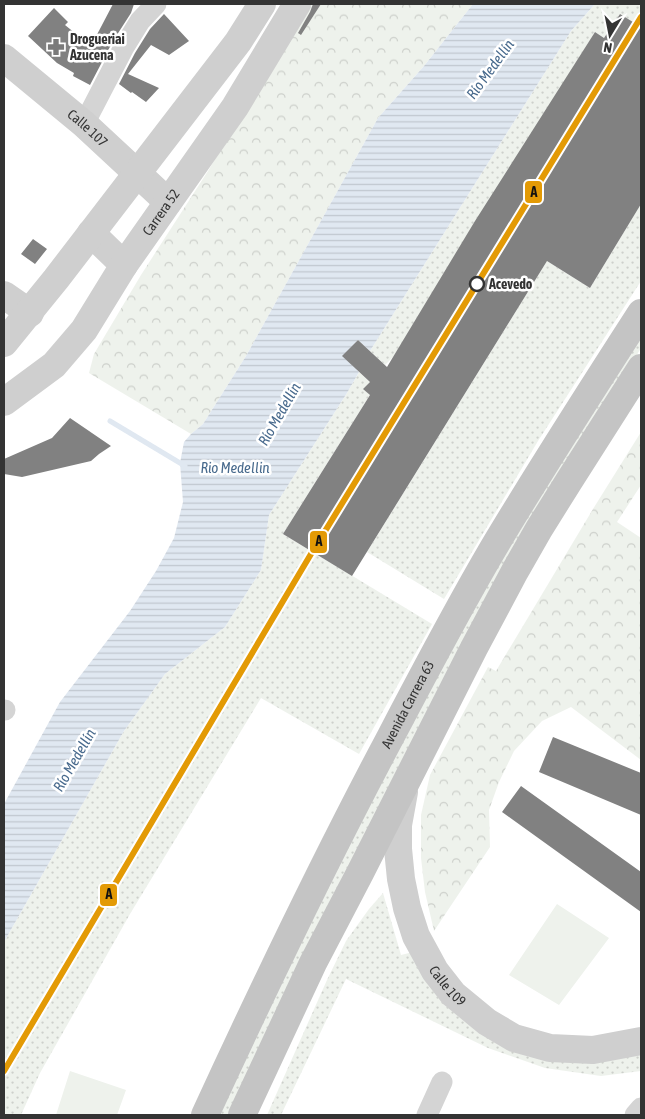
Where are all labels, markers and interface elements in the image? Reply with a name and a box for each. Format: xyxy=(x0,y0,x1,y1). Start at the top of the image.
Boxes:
north arrow xyxy=(585,10,635,60)
place label: Drogueriai Azucena xyxy=(69,31,125,63)
water label: Río Medellín xyxy=(463,36,517,102)
pharmacy icon: Drogueriai Azucena xyxy=(46,37,66,57)
text: N xyxy=(602,39,613,56)
street label: Calle 107 xyxy=(64,106,111,150)
line badge: A xyxy=(524,180,543,204)
text: A xyxy=(530,184,538,200)
street label: Carrera 52 xyxy=(139,186,183,239)
marker: Acevedo xyxy=(469,276,485,292)
place label: Acevedo xyxy=(488,276,533,292)
water label: Río Medellín xyxy=(254,380,304,448)
water label: Rio Medellin xyxy=(200,459,270,476)
line badge: A xyxy=(309,530,328,554)
text: A xyxy=(315,533,323,549)
street label: Avenida Carrera 63 xyxy=(378,658,437,751)
water label: Río Medellín xyxy=(49,726,99,794)
line badge: A xyxy=(99,883,118,907)
text: A xyxy=(105,886,113,902)
street label: Calle 109 xyxy=(426,963,469,1009)

